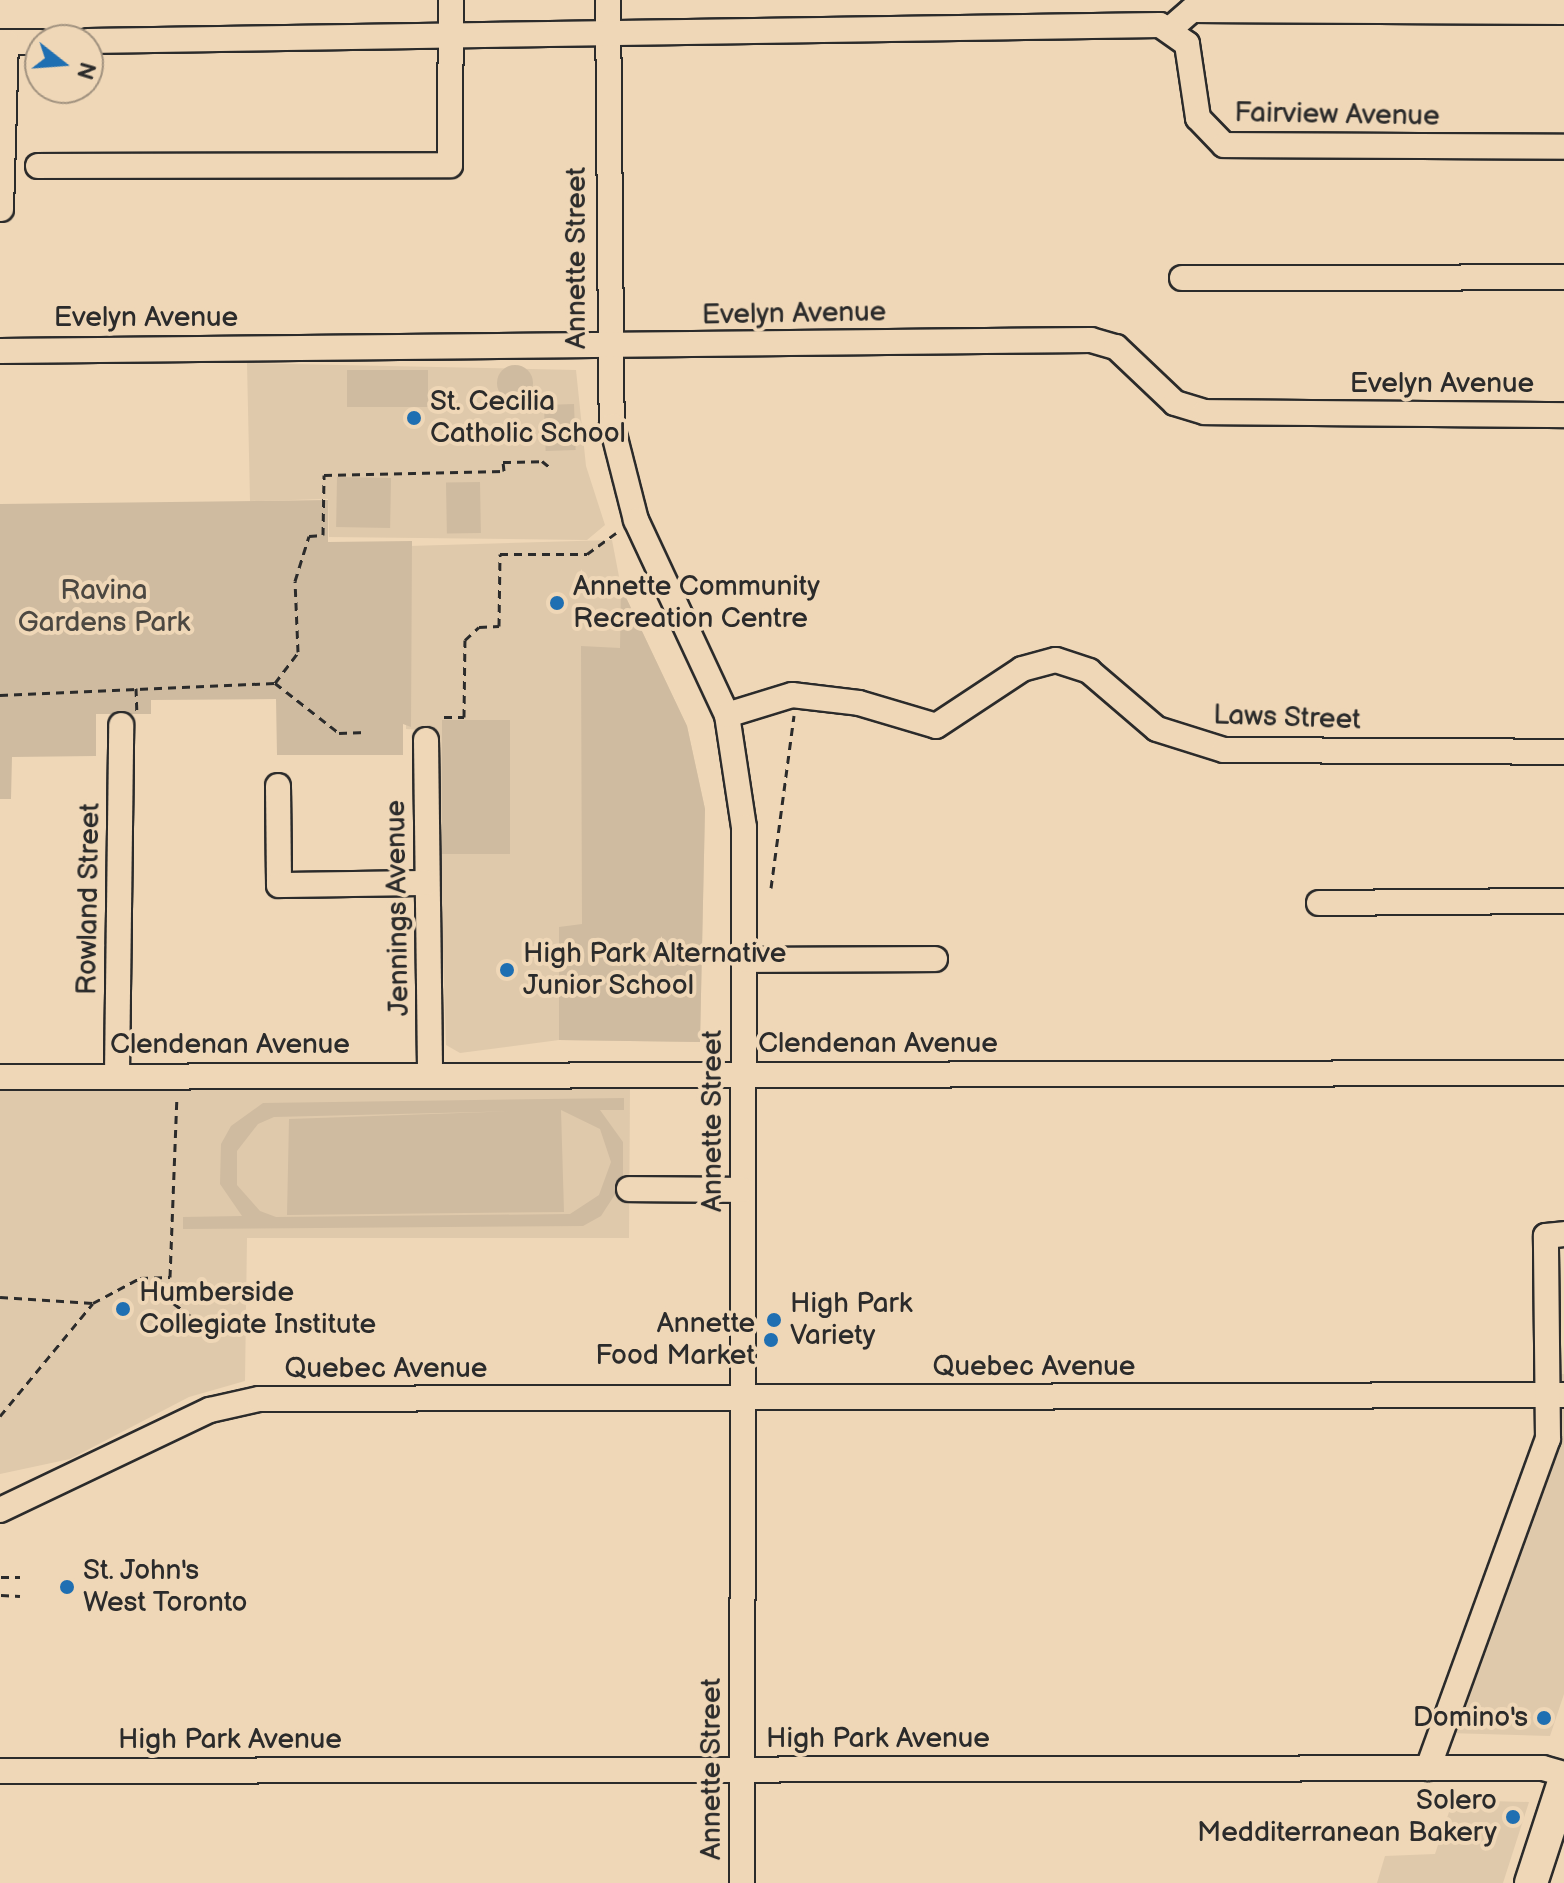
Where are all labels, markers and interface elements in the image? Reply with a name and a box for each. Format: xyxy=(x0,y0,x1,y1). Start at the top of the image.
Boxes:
north arrow xyxy=(24,24,104,104)
text: N xyxy=(70,59,101,82)
street label: Fairview Avenue xyxy=(1234,96,1440,134)
street label: Annette Street xyxy=(560,167,594,349)
street label: Evelyn Avenue xyxy=(702,296,886,332)
street label: Evelyn Avenue xyxy=(54,301,238,335)
street label: Evelyn Avenue xyxy=(1350,367,1534,401)
place label: St. Cecilia Catholic School xyxy=(430,385,626,451)
marker: St. Cecilia Catholic School xyxy=(405,409,423,427)
place label: Annette Community Recreation Centre xyxy=(573,570,820,636)
park label: Ravina Gardens Park xyxy=(18,574,190,640)
marker: Annette Community Recreation Centre xyxy=(548,594,566,612)
street label: Laws Street xyxy=(1212,699,1362,737)
street label: Jennings Avenue xyxy=(379,800,417,1016)
street label: Rowland Street xyxy=(71,802,107,996)
place label: High Park Alternative Junior School xyxy=(523,937,786,1003)
marker: High Park Alternative Junior School xyxy=(498,961,516,979)
street label: Clendenan Avenue xyxy=(758,1027,998,1061)
street label: Clendenan Avenue xyxy=(110,1028,350,1062)
street label: Annette Street xyxy=(696,1030,730,1212)
place label: Humberside Collegiate Institute xyxy=(139,1276,376,1342)
place label: High Park Variety xyxy=(790,1287,912,1353)
marker: Humberside Collegiate Institute xyxy=(114,1300,132,1318)
place label: Annette Food Market xyxy=(595,1307,755,1373)
marker: High Park Variety xyxy=(765,1311,783,1329)
marker: Annette Food Market xyxy=(762,1331,780,1349)
street label: Quebec Avenue xyxy=(933,1350,1135,1384)
street label: Quebec Avenue xyxy=(285,1352,487,1386)
place label: St. John's West Toronto xyxy=(83,1554,248,1620)
marker: St. John's West Toronto xyxy=(58,1578,76,1596)
street label: Annette Street xyxy=(695,1678,729,1860)
place label: Domino's xyxy=(1413,1701,1528,1735)
marker: Domino's xyxy=(1535,1709,1553,1727)
street label: High Park Avenue xyxy=(766,1722,990,1756)
street label: High Park Avenue xyxy=(118,1723,342,1757)
place label: Solero Medditerranean Bakery xyxy=(1197,1784,1497,1850)
marker: Solero Medditerranean Bakery xyxy=(1504,1808,1522,1826)

